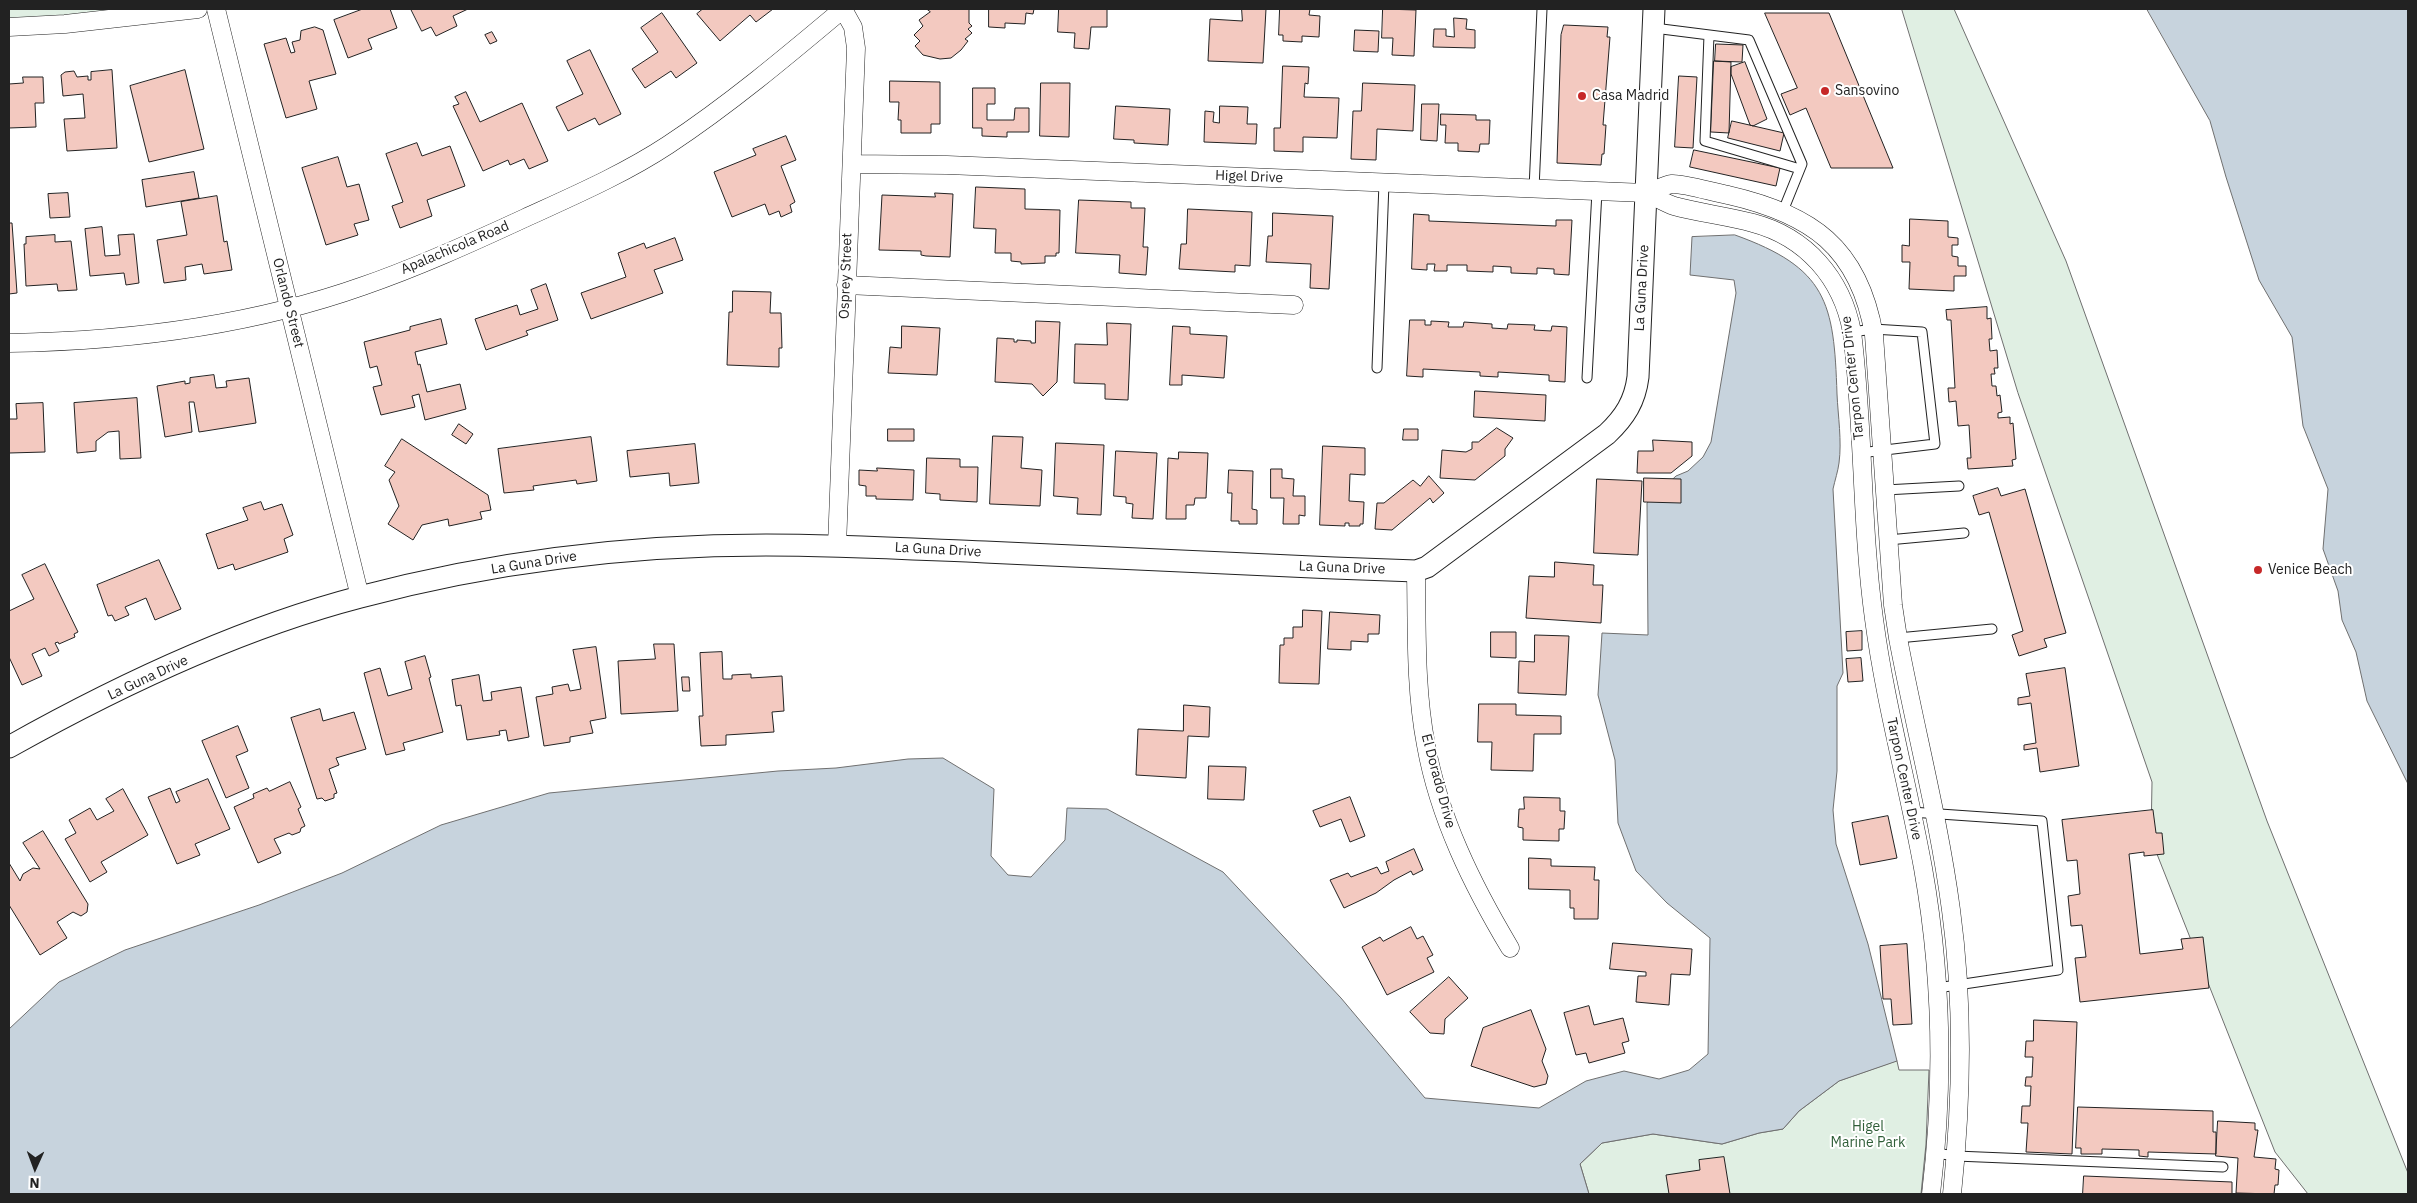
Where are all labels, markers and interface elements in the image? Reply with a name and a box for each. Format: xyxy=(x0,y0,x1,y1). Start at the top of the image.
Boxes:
place label: Sansovino xyxy=(1835,83,1899,99)
marker: Sansovino xyxy=(1819,85,1831,97)
place label: Casa Madrid xyxy=(1592,88,1669,104)
marker: Casa Madrid xyxy=(1576,90,1588,102)
street label: Higel Drive xyxy=(1215,167,1283,187)
street label: Apalachicola Road xyxy=(398,218,512,278)
street label: Osprey Street xyxy=(836,233,856,319)
street label: La Guna Drive xyxy=(1631,244,1653,332)
street label: Orlando Street xyxy=(269,256,307,350)
street label: Tarpon Center Drive xyxy=(1838,315,1868,441)
street label: La Guna Drive xyxy=(894,539,982,561)
street label: La Guna Drive xyxy=(490,548,578,578)
street label: La Guna Drive xyxy=(1298,558,1386,578)
place label: Venice Beach xyxy=(2268,562,2352,578)
marker: Venice Beach xyxy=(2252,564,2264,576)
street label: La Guna Drive xyxy=(105,652,191,704)
street label: Tarpon Center Drive xyxy=(1883,716,1925,842)
street label: El Dorado Drive xyxy=(1417,732,1459,830)
park label: Higel Marine Park xyxy=(1831,1119,1905,1152)
north arrow xyxy=(10,1143,60,1193)
text: N xyxy=(29,1174,40,1192)

